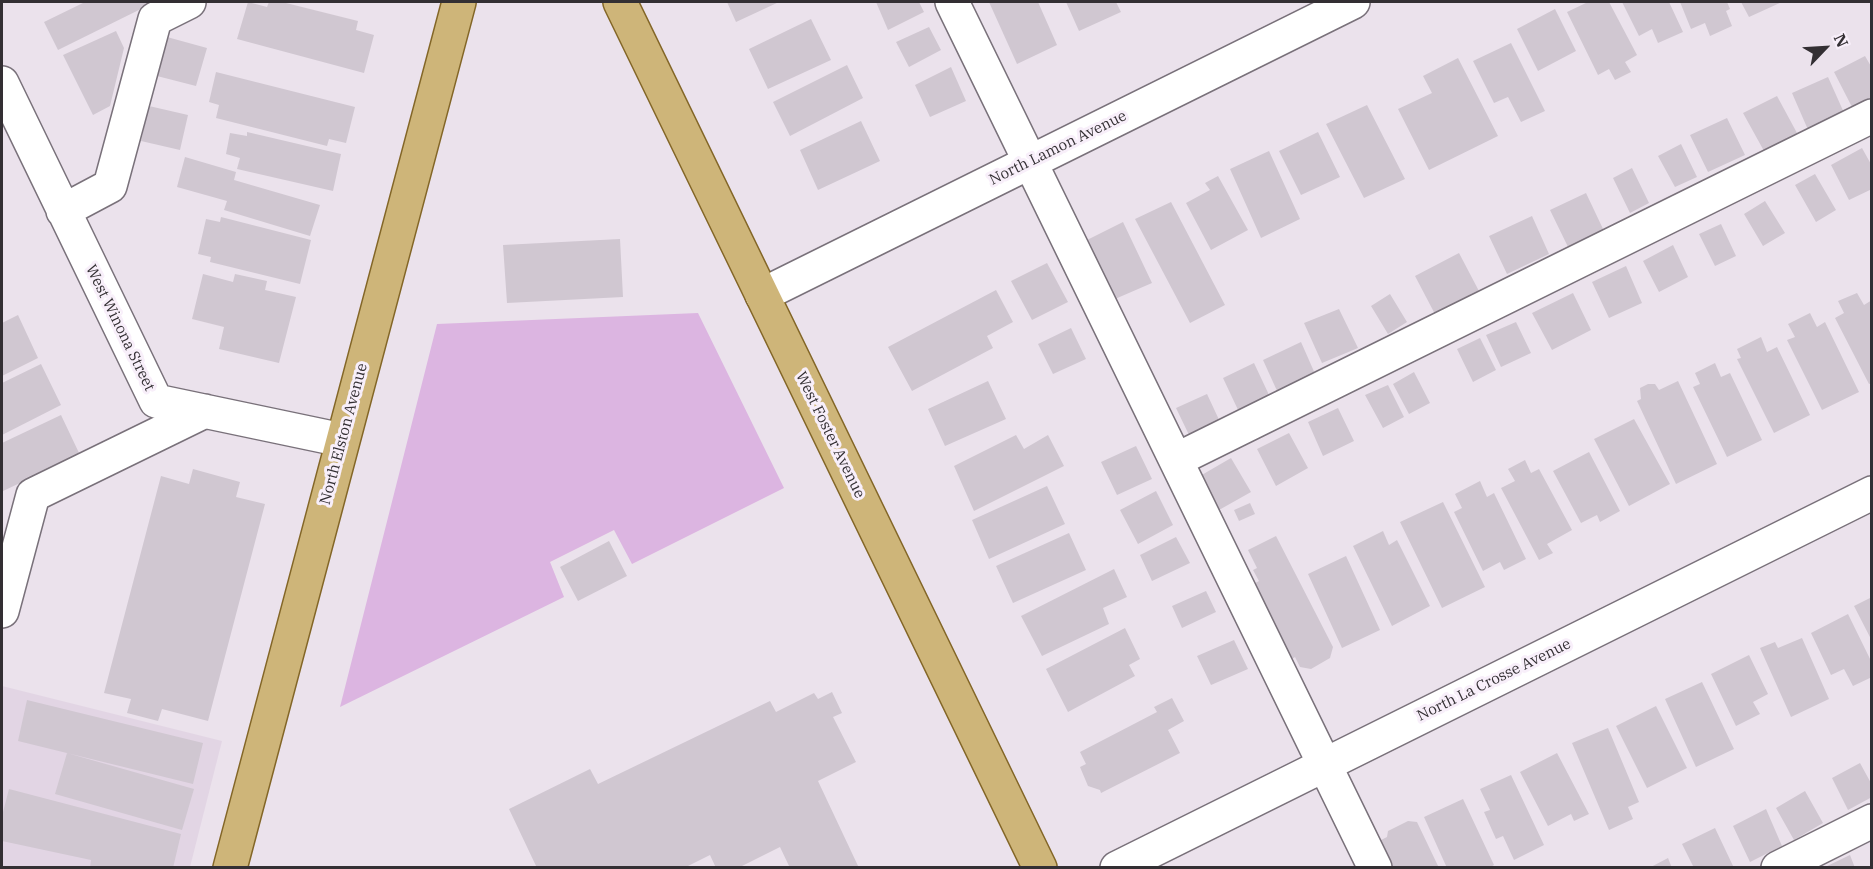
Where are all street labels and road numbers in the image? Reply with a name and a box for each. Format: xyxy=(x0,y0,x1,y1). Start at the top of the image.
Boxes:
street label: North Lamon Avenue xyxy=(986,107,1130,189)
street label: West Winona Street xyxy=(82,262,158,394)
street label: North Elston Avenue xyxy=(316,361,372,507)
street label: West Foster Avenue xyxy=(792,369,868,501)
street label: North La Crosse Avenue xyxy=(1414,635,1574,725)

